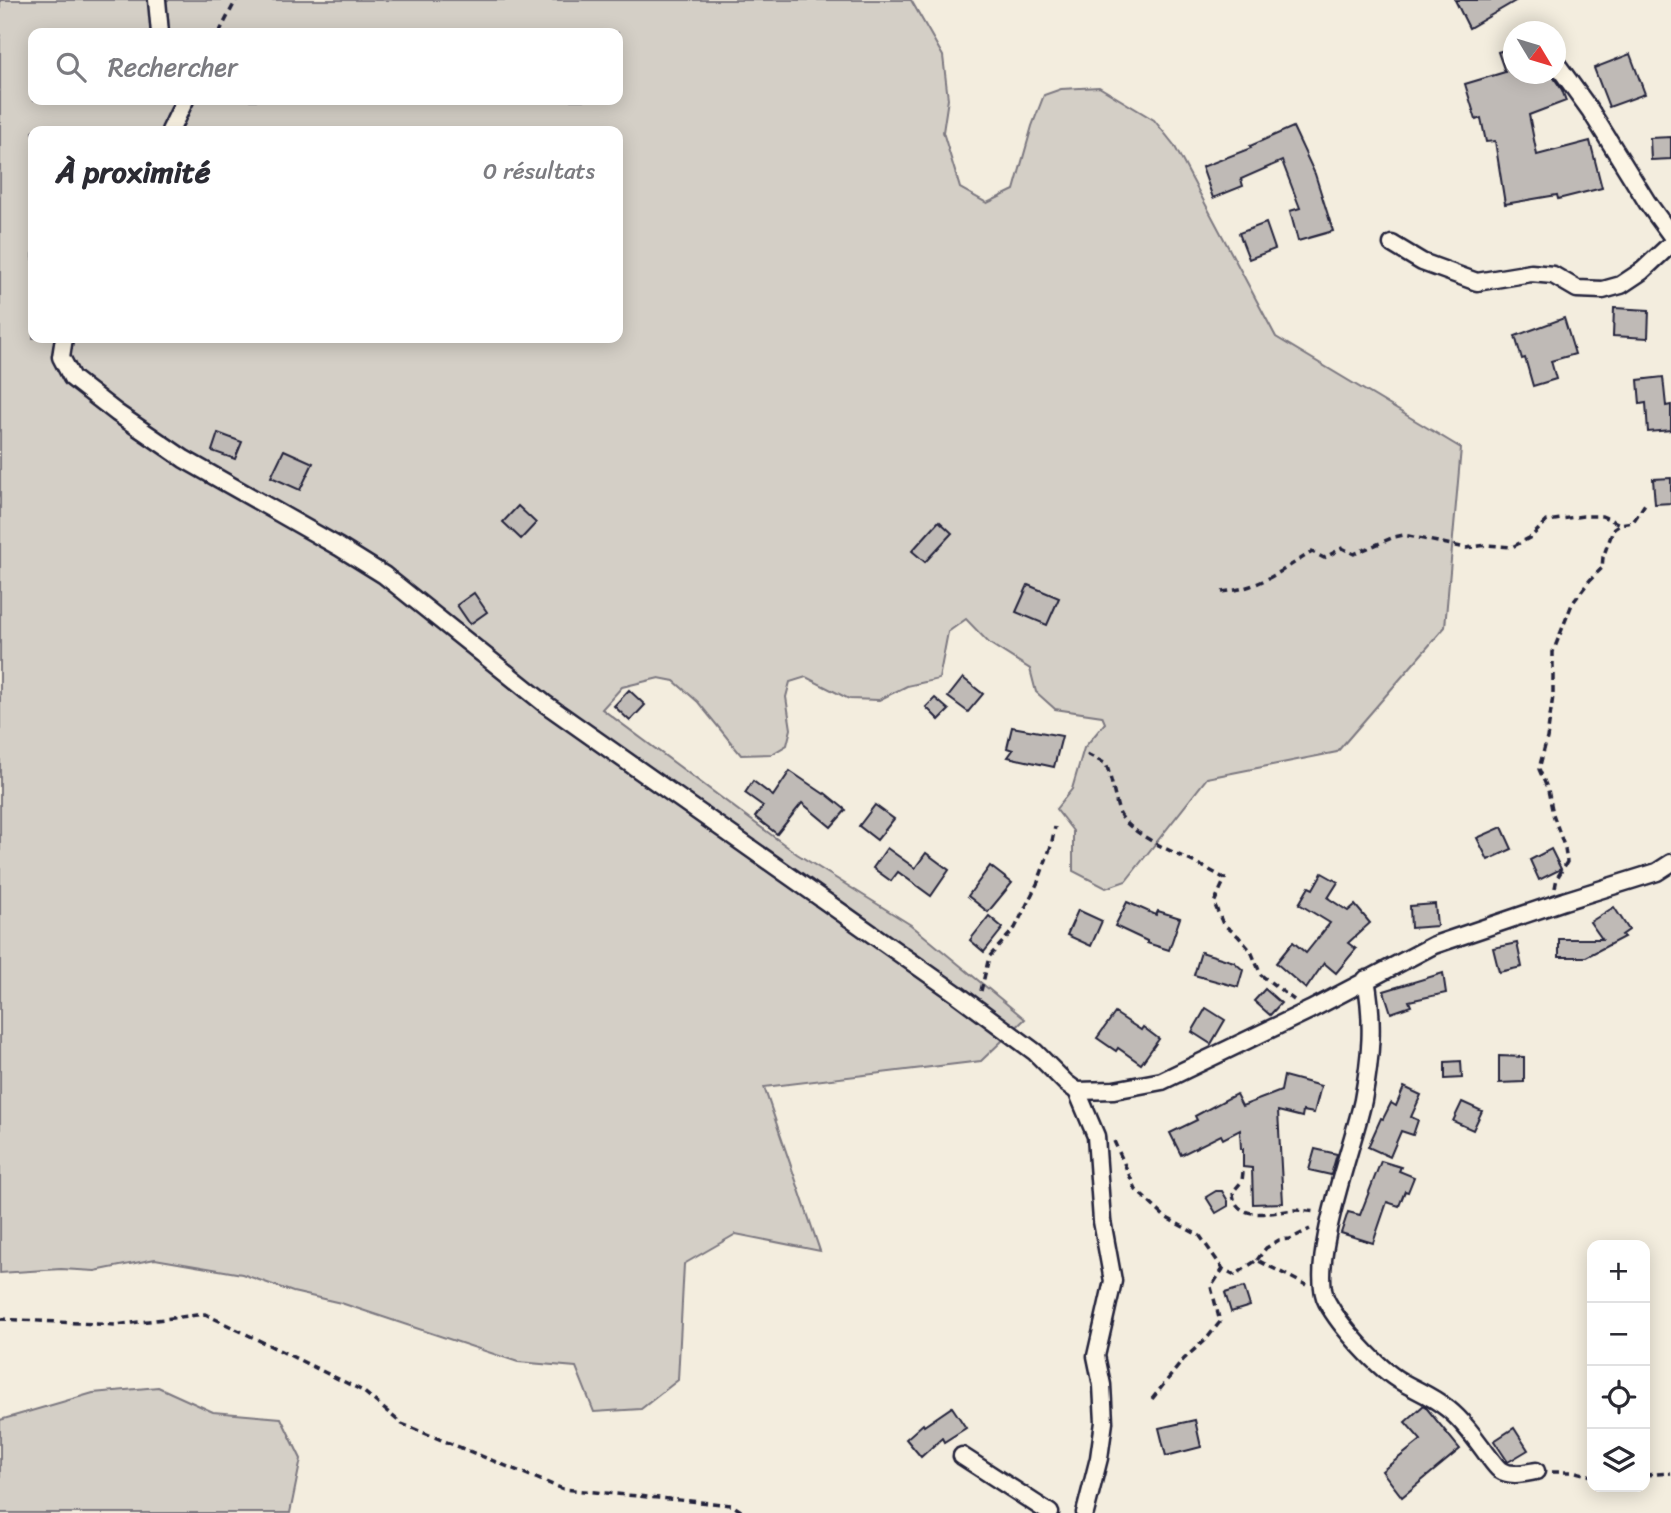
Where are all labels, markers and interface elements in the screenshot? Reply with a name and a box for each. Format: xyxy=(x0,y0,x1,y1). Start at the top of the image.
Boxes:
north arrow xyxy=(1503,21,1566,84)
search box xyxy=(28,28,623,105)
text: Rechercher xyxy=(108,44,238,90)
icon: search xyxy=(52,48,90,86)
text: À proximité xyxy=(56,145,210,199)
text: 0 résultats xyxy=(483,151,595,192)
map controls xyxy=(1587,1240,1650,1492)
button: + xyxy=(1587,1240,1650,1303)
button: − xyxy=(1587,1303,1650,1366)
button: locate xyxy=(1587,1366,1650,1429)
button: layers xyxy=(1587,1429,1650,1492)

